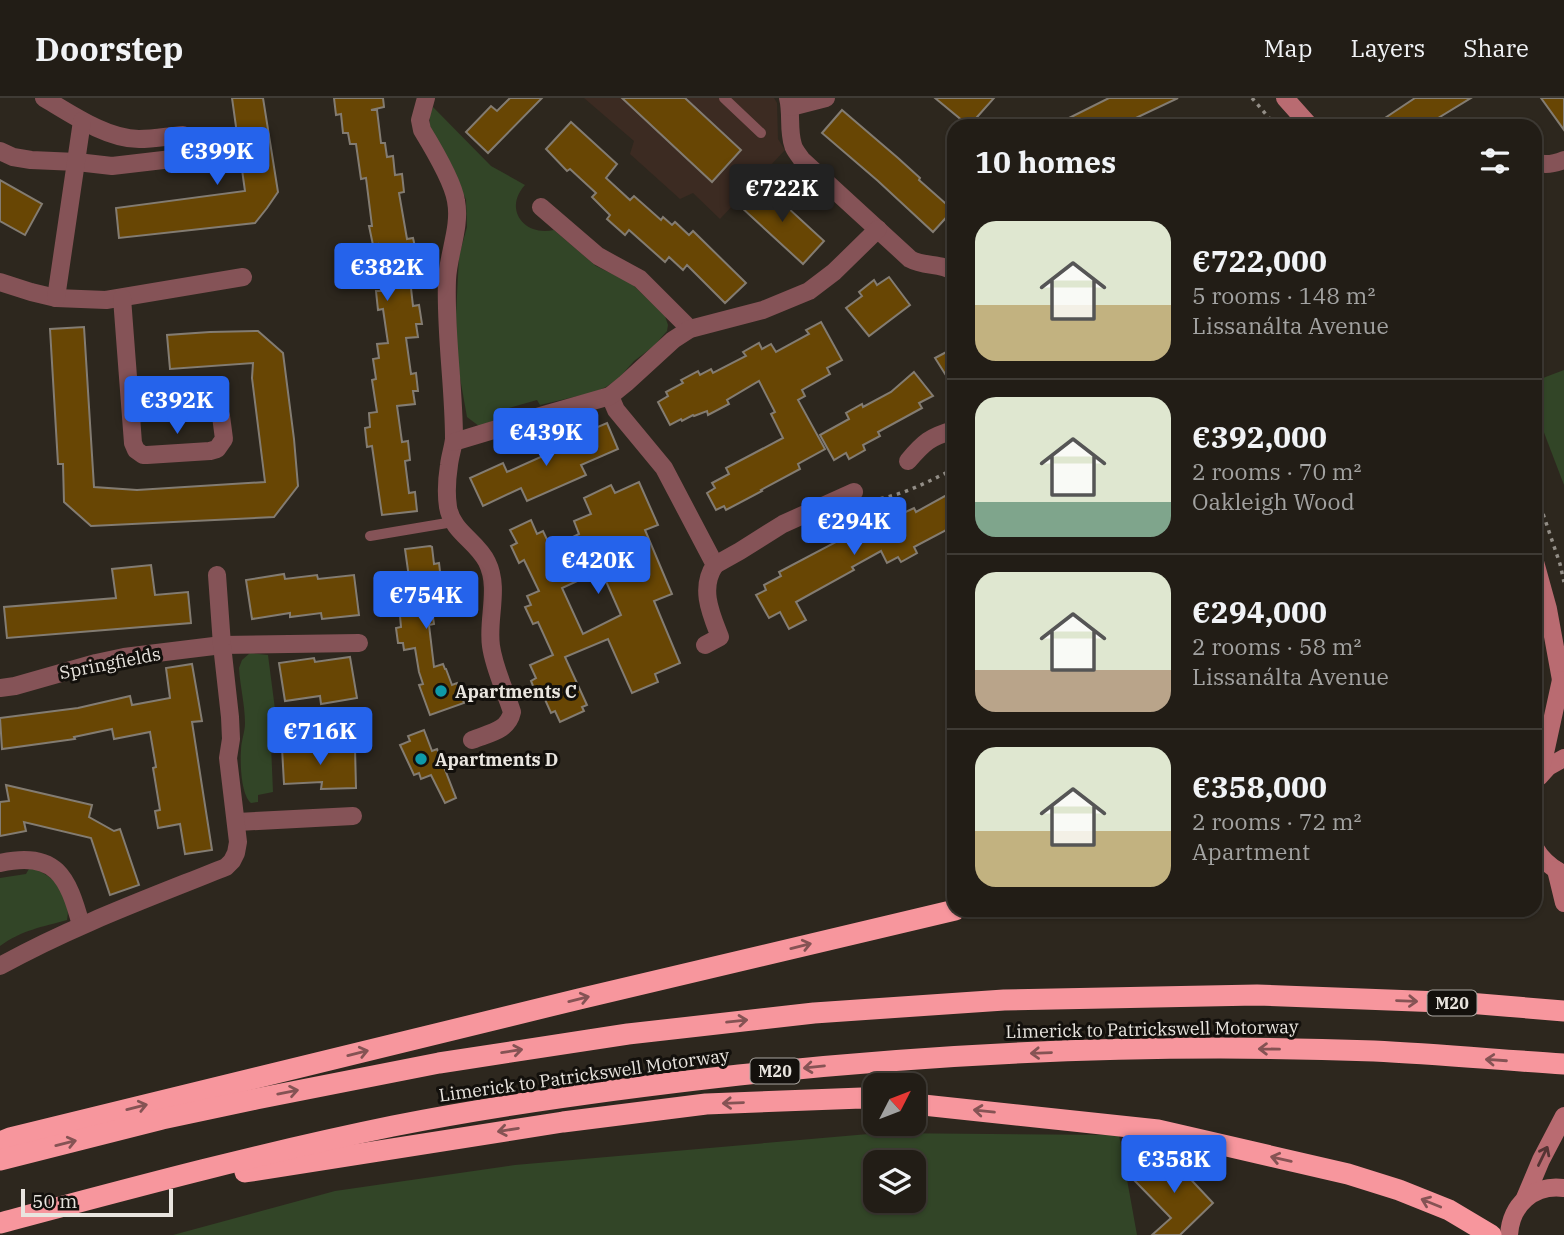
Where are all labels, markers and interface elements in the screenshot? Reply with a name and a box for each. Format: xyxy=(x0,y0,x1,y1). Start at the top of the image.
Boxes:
text: Doorstep xyxy=(35,27,183,70)
text: Map xyxy=(1264,32,1312,64)
text: Layers xyxy=(1350,32,1425,64)
text: Share xyxy=(1463,32,1529,64)
pin: €399K xyxy=(168,127,266,187)
text: €399K xyxy=(180,135,254,165)
text: 10 homes xyxy=(975,142,1116,181)
icon: filters xyxy=(1476,142,1514,180)
pin: €722K xyxy=(733,164,831,224)
text: €722K xyxy=(745,172,819,202)
text: €722,000 xyxy=(1192,241,1327,280)
pin: €382K xyxy=(338,244,436,303)
icon: home xyxy=(1031,249,1115,333)
text: €382K xyxy=(350,251,424,281)
text: 5 rooms · 148 m² xyxy=(1192,280,1375,310)
text: Lissanálta Avenue xyxy=(1192,310,1389,340)
pin: €392K xyxy=(128,376,226,436)
text: €392K xyxy=(140,384,214,414)
pin: €439K xyxy=(497,408,595,468)
text: €439K xyxy=(509,416,583,446)
text: €392,000 xyxy=(1192,417,1327,456)
icon: home xyxy=(1031,425,1115,509)
text: 2 rooms · 70 m² xyxy=(1192,456,1362,486)
text: Oakleigh Wood xyxy=(1192,486,1355,516)
pin: €294K xyxy=(805,498,903,557)
text: €294K xyxy=(817,505,891,535)
pin: €420K xyxy=(549,536,647,596)
text: €420K xyxy=(561,544,635,574)
pin: €754K xyxy=(377,572,475,631)
text: €754K xyxy=(389,579,463,609)
text: €294,000 xyxy=(1192,592,1327,631)
icon: home xyxy=(1031,600,1115,684)
text: 2 rooms · 58 m² xyxy=(1192,631,1362,661)
street label: Springfields xyxy=(57,642,163,684)
text: Lissanálta Avenue xyxy=(1192,661,1389,691)
place label: Apartments C xyxy=(455,680,577,703)
marker: Apartments C xyxy=(433,683,449,699)
pin: €716K xyxy=(271,708,369,767)
text: €716K xyxy=(283,715,357,745)
place label: Apartments D xyxy=(435,748,558,771)
marker: Apartments D xyxy=(413,751,429,767)
text: €358,000 xyxy=(1192,767,1327,806)
icon: home xyxy=(1031,775,1115,859)
text: 2 rooms · 72 m² xyxy=(1192,806,1362,836)
text: Apartment xyxy=(1192,836,1310,866)
one-way arrow xyxy=(789,939,811,952)
road number: M20 xyxy=(1428,990,1476,1015)
one-way arrow xyxy=(567,992,590,1005)
one-way arrow xyxy=(1396,995,1419,1008)
one-way arrow xyxy=(725,1015,748,1028)
street label: Limerick to Patrickswell Motorway xyxy=(1005,1015,1299,1043)
one-way arrow xyxy=(1257,1042,1280,1056)
street label: Limerick to Patrickswell Motorway xyxy=(437,1043,731,1107)
one-way arrow xyxy=(500,1044,522,1057)
one-way arrow xyxy=(346,1046,369,1059)
one-way arrow xyxy=(1030,1046,1053,1059)
one-way arrow xyxy=(1485,1053,1508,1066)
road number: M20 xyxy=(750,1058,800,1084)
one-way arrow xyxy=(803,1061,826,1074)
north arrow xyxy=(863,1073,926,1136)
map controls xyxy=(863,1073,926,1213)
one-way arrow xyxy=(276,1085,299,1099)
one-way arrow xyxy=(722,1096,745,1110)
one-way arrow xyxy=(125,1100,148,1113)
one-way arrow xyxy=(974,1105,996,1118)
one-way arrow xyxy=(497,1124,520,1137)
one-way arrow xyxy=(54,1136,77,1149)
pin: €358K xyxy=(1125,1136,1223,1195)
text: €358K xyxy=(1137,1143,1211,1173)
one-way arrow xyxy=(1537,1146,1550,1167)
button: layers xyxy=(863,1150,926,1213)
one-way arrow xyxy=(1270,1151,1293,1165)
scale bar xyxy=(21,1186,173,1218)
text: 50 m xyxy=(32,1189,77,1213)
one-way arrow xyxy=(1421,1196,1443,1209)

